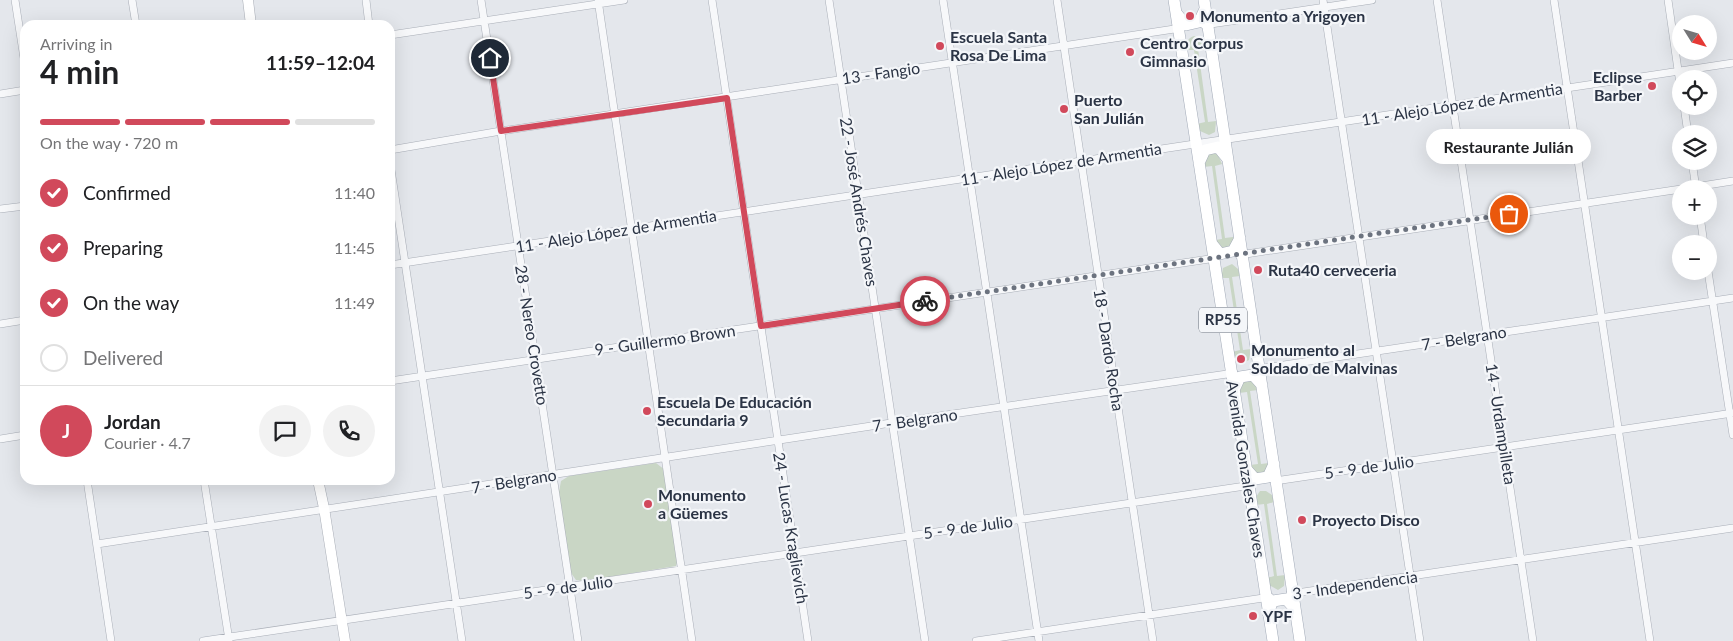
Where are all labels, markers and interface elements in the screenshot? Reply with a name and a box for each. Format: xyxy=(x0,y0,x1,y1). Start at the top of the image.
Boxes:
place label: Monumento a Yrigoyen xyxy=(1200,6,1365,25)
marker: Monumento a Yrigoyen xyxy=(1184,10,1196,22)
north arrow xyxy=(1672,15,1718,60)
map controls xyxy=(1672,15,1717,280)
place label: Escuela Santa Rosa De Lima xyxy=(950,27,1047,64)
place label: Centro Corpus Gimnasio xyxy=(1140,33,1243,70)
text: Arriving in xyxy=(40,34,113,53)
pin xyxy=(469,37,511,79)
marker: Escuela Santa Rosa De Lima xyxy=(934,40,946,52)
icon: home xyxy=(476,44,504,72)
marker: Centro Corpus Gimnasio xyxy=(1124,46,1136,58)
text: 11:59–12:04 xyxy=(266,51,375,74)
text: 4 min xyxy=(40,52,119,91)
street label: 13 - Fangio xyxy=(841,58,921,87)
place label: Eclipse Barber xyxy=(1593,67,1642,104)
button: locate xyxy=(1672,70,1717,115)
street label: 11 - Alejo López de Armentia xyxy=(1360,78,1564,129)
marker: Eclipse Barber xyxy=(1646,80,1658,92)
place label: Puerto San Julián xyxy=(1074,90,1144,127)
marker: Puerto San Julián xyxy=(1058,103,1070,115)
street label: 22 - José Andrés Chaves xyxy=(837,116,882,288)
button: layers xyxy=(1672,125,1717,170)
callout: Restaurante Julián xyxy=(1426,129,1592,164)
text: On the way · 720 m xyxy=(40,133,178,152)
text: Restaurante Julián xyxy=(1443,137,1574,156)
street label: 11 - Alejo López de Armentia xyxy=(959,138,1163,189)
icon: check xyxy=(40,179,68,207)
button: + xyxy=(1672,180,1717,225)
text: Confirmed xyxy=(83,181,171,204)
text: 11:40 xyxy=(334,183,375,202)
pin xyxy=(1488,193,1530,235)
icon: bag xyxy=(1495,200,1523,228)
street label: 11 - Alejo López de Armentia xyxy=(514,205,718,256)
icon: check xyxy=(40,234,68,262)
button: − xyxy=(1672,235,1717,280)
text: Preparing xyxy=(83,236,163,259)
text: 11:45 xyxy=(334,238,375,257)
place label: Ruta40 cerveceria xyxy=(1268,260,1397,279)
street label: 28 - Nereo Crovetto xyxy=(512,264,553,406)
marker: Ruta40 cerveceria xyxy=(1252,264,1264,276)
courier xyxy=(900,276,950,326)
icon: bike xyxy=(911,287,939,315)
street label: 18 - Dardo Rocha xyxy=(1090,288,1129,412)
icon: check xyxy=(40,289,68,317)
text: On the way xyxy=(83,291,179,314)
text: 11:49 xyxy=(334,293,375,312)
road number: RP55 xyxy=(1199,308,1247,332)
street label: 9 - Guillermo Brown xyxy=(593,320,737,359)
street label: 7 - Belgrano xyxy=(1420,321,1508,354)
place label: Monumento al Soldado de Malvinas xyxy=(1251,340,1398,377)
text: Delivered xyxy=(83,346,163,369)
marker: Monumento al Soldado de Malvinas xyxy=(1235,353,1247,365)
street label: 14 - Urdampilleta xyxy=(1483,362,1520,486)
street label: Avenida Gonzales Chaves xyxy=(1223,379,1270,559)
place label: Escuela De Educación Secundaria 9 xyxy=(657,392,812,429)
street label: 7 - Belgrano xyxy=(871,404,959,435)
button: chat xyxy=(259,405,311,457)
button: phone xyxy=(323,405,375,457)
marker: Escuela De Educación Secundaria 9 xyxy=(641,405,653,417)
text: Jordan xyxy=(104,410,161,433)
text: J xyxy=(62,419,70,442)
text: Courier · 4.7 xyxy=(104,433,191,452)
street label: 24 - Lucas Kraglievich xyxy=(770,451,813,605)
street label: 5 - 9 de Julio xyxy=(1323,451,1415,482)
street label: 7 - Belgrano xyxy=(470,464,558,497)
place label: Monumento a Güemes xyxy=(658,485,746,522)
marker: Monumento a Güemes xyxy=(642,498,654,510)
place label: Proyecto Disco xyxy=(1312,510,1420,529)
street label: 5 - 9 de Julio xyxy=(922,511,1014,542)
marker: Proyecto Disco xyxy=(1296,514,1308,526)
street label: 3 - Independencia xyxy=(1291,566,1419,603)
street label: 5 - 9 de Julio xyxy=(522,571,614,602)
place label: YPF xyxy=(1262,606,1292,625)
marker: YPF xyxy=(1247,610,1259,622)

